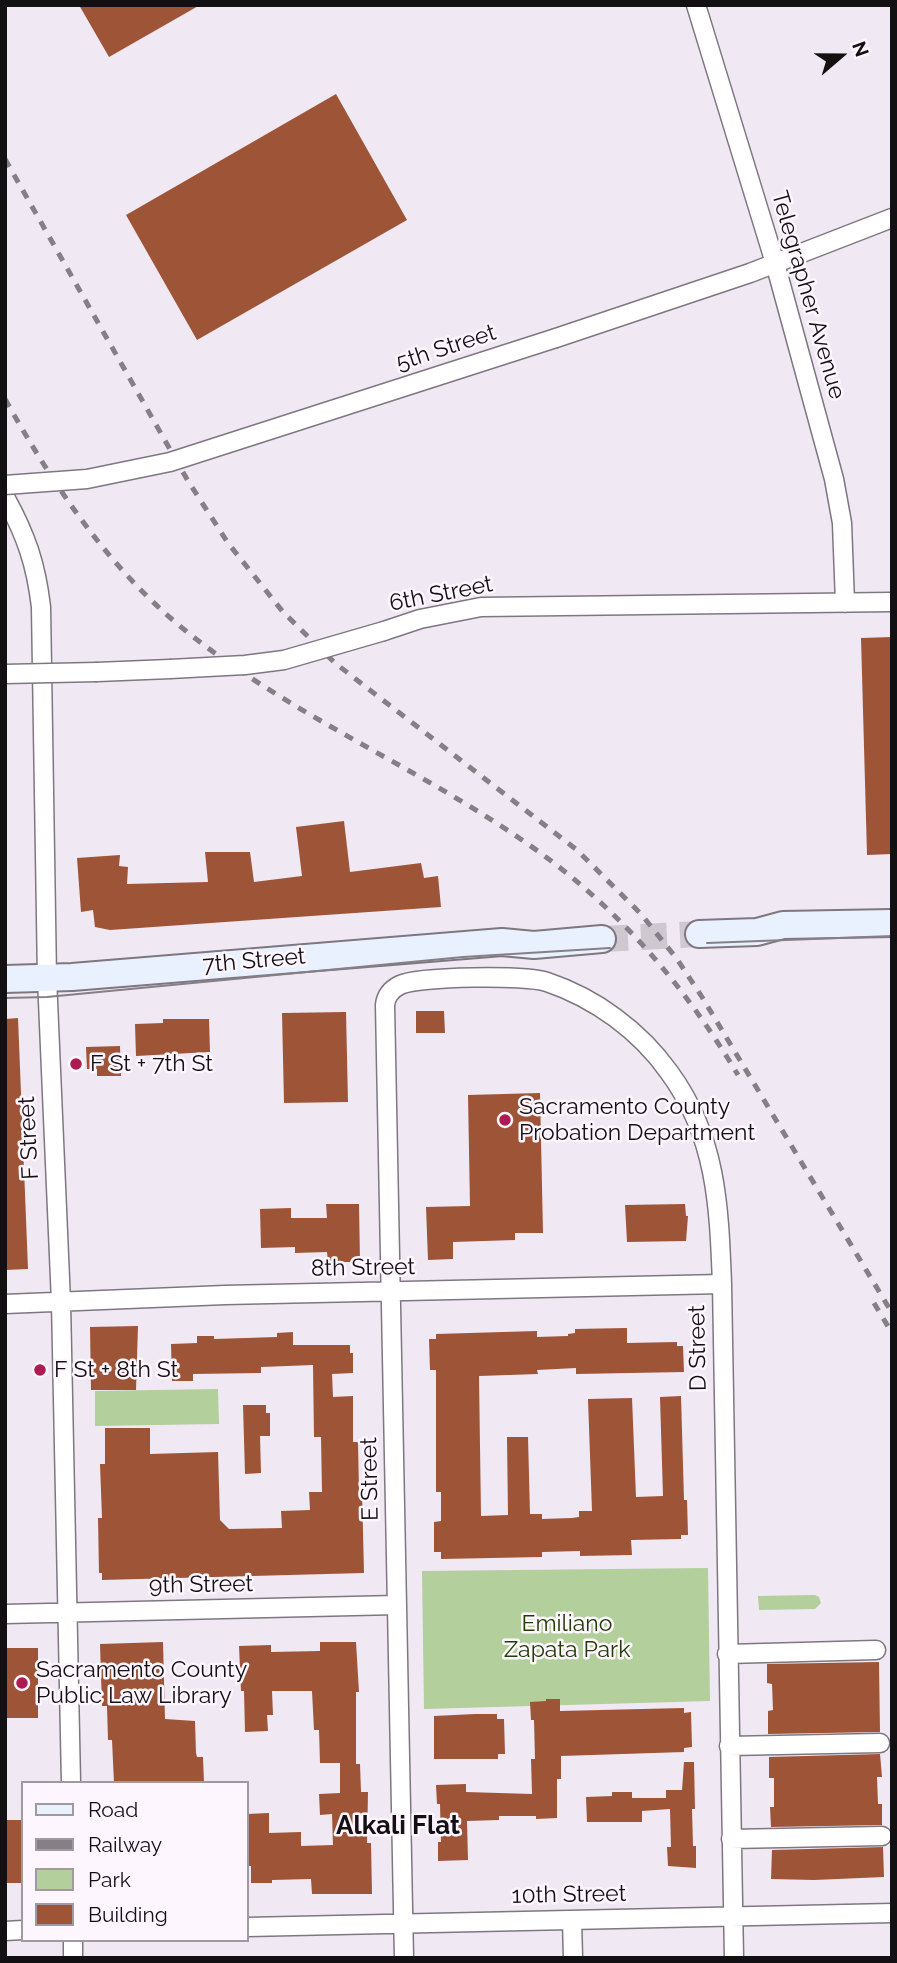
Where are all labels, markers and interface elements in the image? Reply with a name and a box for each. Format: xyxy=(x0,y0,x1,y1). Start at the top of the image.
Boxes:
north arrow xyxy=(806,21,876,91)
text: N xyxy=(848,38,874,59)
street label: Telegrapher Avenue xyxy=(765,188,851,402)
street label: 5th Street xyxy=(393,319,499,377)
street label: 6th Street xyxy=(387,570,495,618)
street label: 7th Street xyxy=(201,943,307,979)
place label: F St + 7th St xyxy=(90,1050,213,1078)
marker: F St + 7th St xyxy=(68,1056,84,1072)
place label: Sacramento County Probation Department xyxy=(519,1093,755,1147)
street label: F Street xyxy=(13,1096,45,1180)
marker: Sacramento County Probation Department xyxy=(497,1112,513,1128)
street label: 8th Street xyxy=(311,1253,415,1283)
street label: D Street xyxy=(683,1305,713,1391)
place label: F St + 8th St xyxy=(54,1356,178,1384)
marker: F St + 8th St xyxy=(32,1362,48,1378)
street label: E Street xyxy=(355,1437,385,1521)
street label: 9th Street xyxy=(149,1570,253,1600)
park label: Emiliano Zapata Park xyxy=(504,1610,630,1664)
place label: Sacramento County Public Law Library xyxy=(36,1656,247,1710)
marker: Sacramento County Public Law Library xyxy=(14,1675,30,1691)
legend xyxy=(21,1781,248,1942)
text: Road xyxy=(88,1797,138,1822)
district label: Alkali Flat xyxy=(336,1810,460,1842)
text: Railway xyxy=(88,1832,162,1857)
text: Park xyxy=(88,1867,131,1892)
street label: 10th Street xyxy=(511,1880,627,1910)
text: Building xyxy=(88,1902,168,1927)

